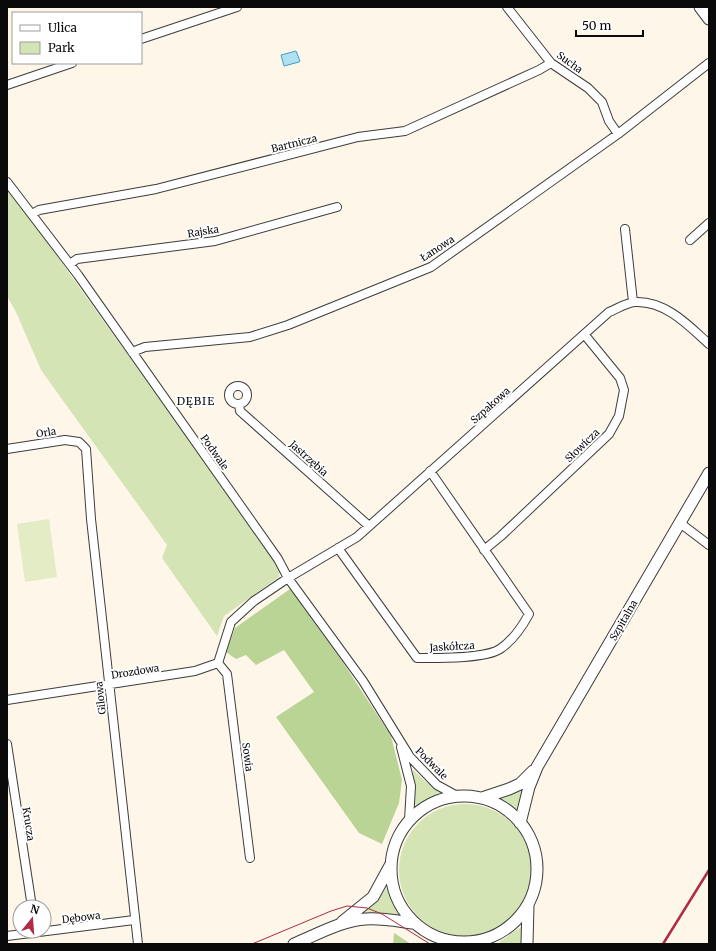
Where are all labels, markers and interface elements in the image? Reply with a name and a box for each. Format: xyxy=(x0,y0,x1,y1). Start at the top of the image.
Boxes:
legend xyxy=(12,12,142,64)
scale bar xyxy=(576,12,643,38)
text: 50 m xyxy=(582,18,611,33)
text: Ulica xyxy=(48,20,77,35)
text: Park xyxy=(48,40,75,55)
street label: Sucha xyxy=(554,49,586,77)
street label: Bartnicza xyxy=(270,131,319,155)
street label: Rajska xyxy=(186,222,220,240)
street label: Łanowa xyxy=(418,232,457,264)
street label: Szpakowa xyxy=(468,384,513,426)
district label: DĘBIE xyxy=(177,394,215,408)
street label: Orla xyxy=(35,424,58,440)
street label: Słowicza xyxy=(562,425,603,465)
street label: Podwale xyxy=(198,432,232,473)
street label: Jastrzębia xyxy=(286,437,331,479)
street label: Szpitalna xyxy=(607,597,641,643)
street label: Jaskółcza xyxy=(428,639,476,654)
street label: Drozdowa xyxy=(110,661,161,682)
street label: Gilowa xyxy=(92,680,109,715)
street label: Sowia xyxy=(239,742,256,773)
street label: Podwale xyxy=(413,744,451,782)
street label: Krucza xyxy=(19,806,38,843)
north arrow xyxy=(12,899,52,939)
text: N xyxy=(29,901,41,917)
street label: Dębowa xyxy=(61,909,102,926)

